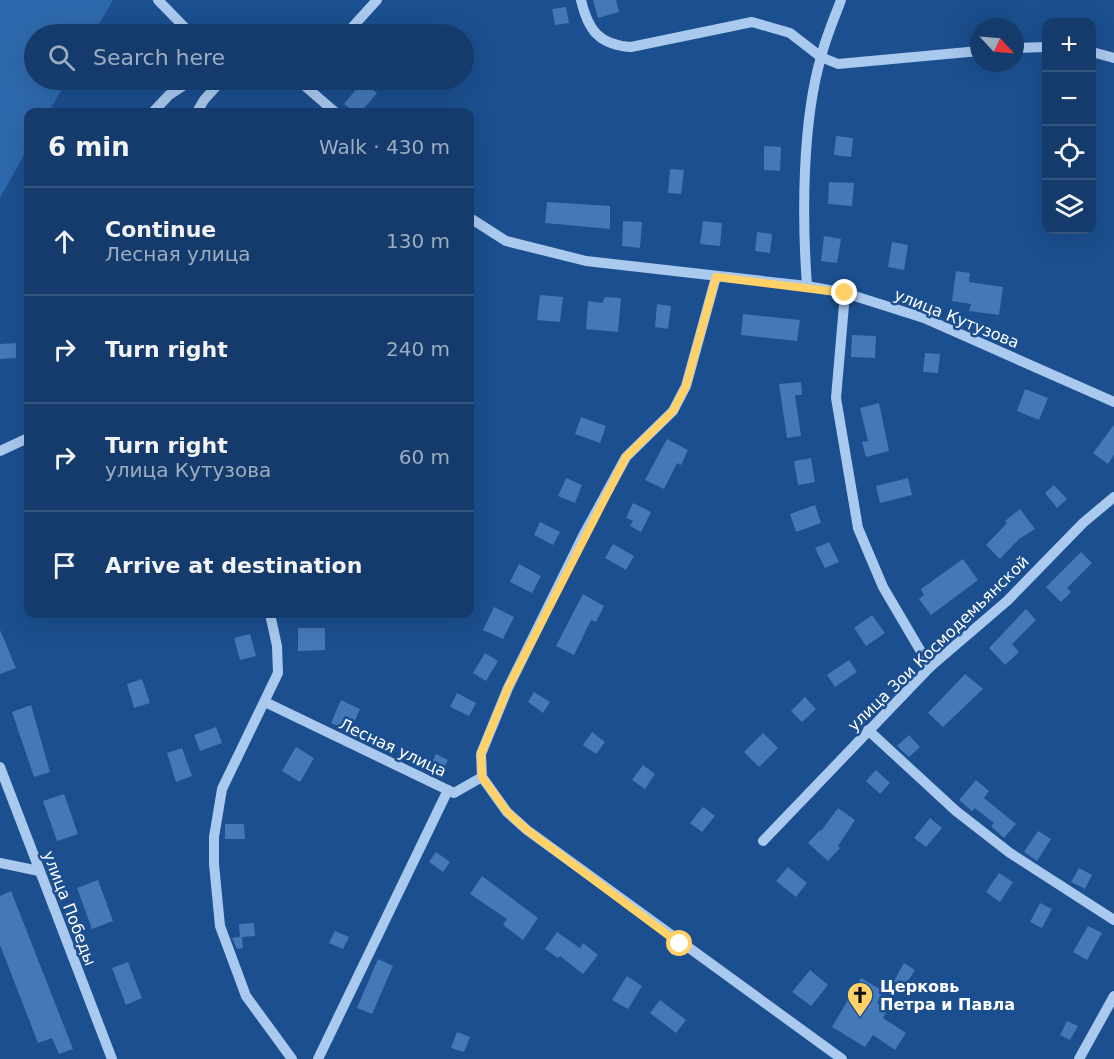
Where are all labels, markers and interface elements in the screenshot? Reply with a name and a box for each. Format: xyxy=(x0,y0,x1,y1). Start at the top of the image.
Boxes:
north arrow xyxy=(970,18,1024,72)
map controls xyxy=(1042,18,1096,234)
button: + xyxy=(1042,18,1096,72)
search box xyxy=(24,24,474,90)
icon: search xyxy=(45,41,78,74)
text: Search here xyxy=(93,45,225,70)
button: − xyxy=(1042,72,1096,126)
button: locate xyxy=(1042,126,1096,180)
text: 6 min xyxy=(48,132,130,162)
text: Walk · 430 m xyxy=(319,135,450,159)
button: layers xyxy=(1042,180,1096,234)
text: Continue xyxy=(105,217,216,242)
icon: ahead xyxy=(48,225,81,258)
text: 130 m xyxy=(386,229,450,253)
text: Лесная улица xyxy=(105,242,251,266)
route end xyxy=(831,279,857,305)
street label: улица Кутузова xyxy=(892,285,1022,352)
icon: right xyxy=(48,333,81,366)
text: Turn right xyxy=(105,337,228,362)
text: 240 m xyxy=(386,337,450,361)
text: Turn right xyxy=(105,433,228,458)
icon: right xyxy=(48,441,81,474)
text: 60 m xyxy=(399,445,450,469)
text: улица Кутузова xyxy=(105,458,271,482)
icon: arrive xyxy=(48,549,81,582)
street label: улица Зои Космодемьянской xyxy=(844,552,1033,735)
text: Arrive at destination xyxy=(105,553,362,578)
street label: Лесная улица xyxy=(336,714,450,781)
street label: улица Победы xyxy=(39,848,100,968)
route start xyxy=(666,930,692,956)
place label: Церковь Петра и Павла xyxy=(880,977,1015,1014)
church icon: Церковь Петра и Павла xyxy=(845,980,875,1018)

